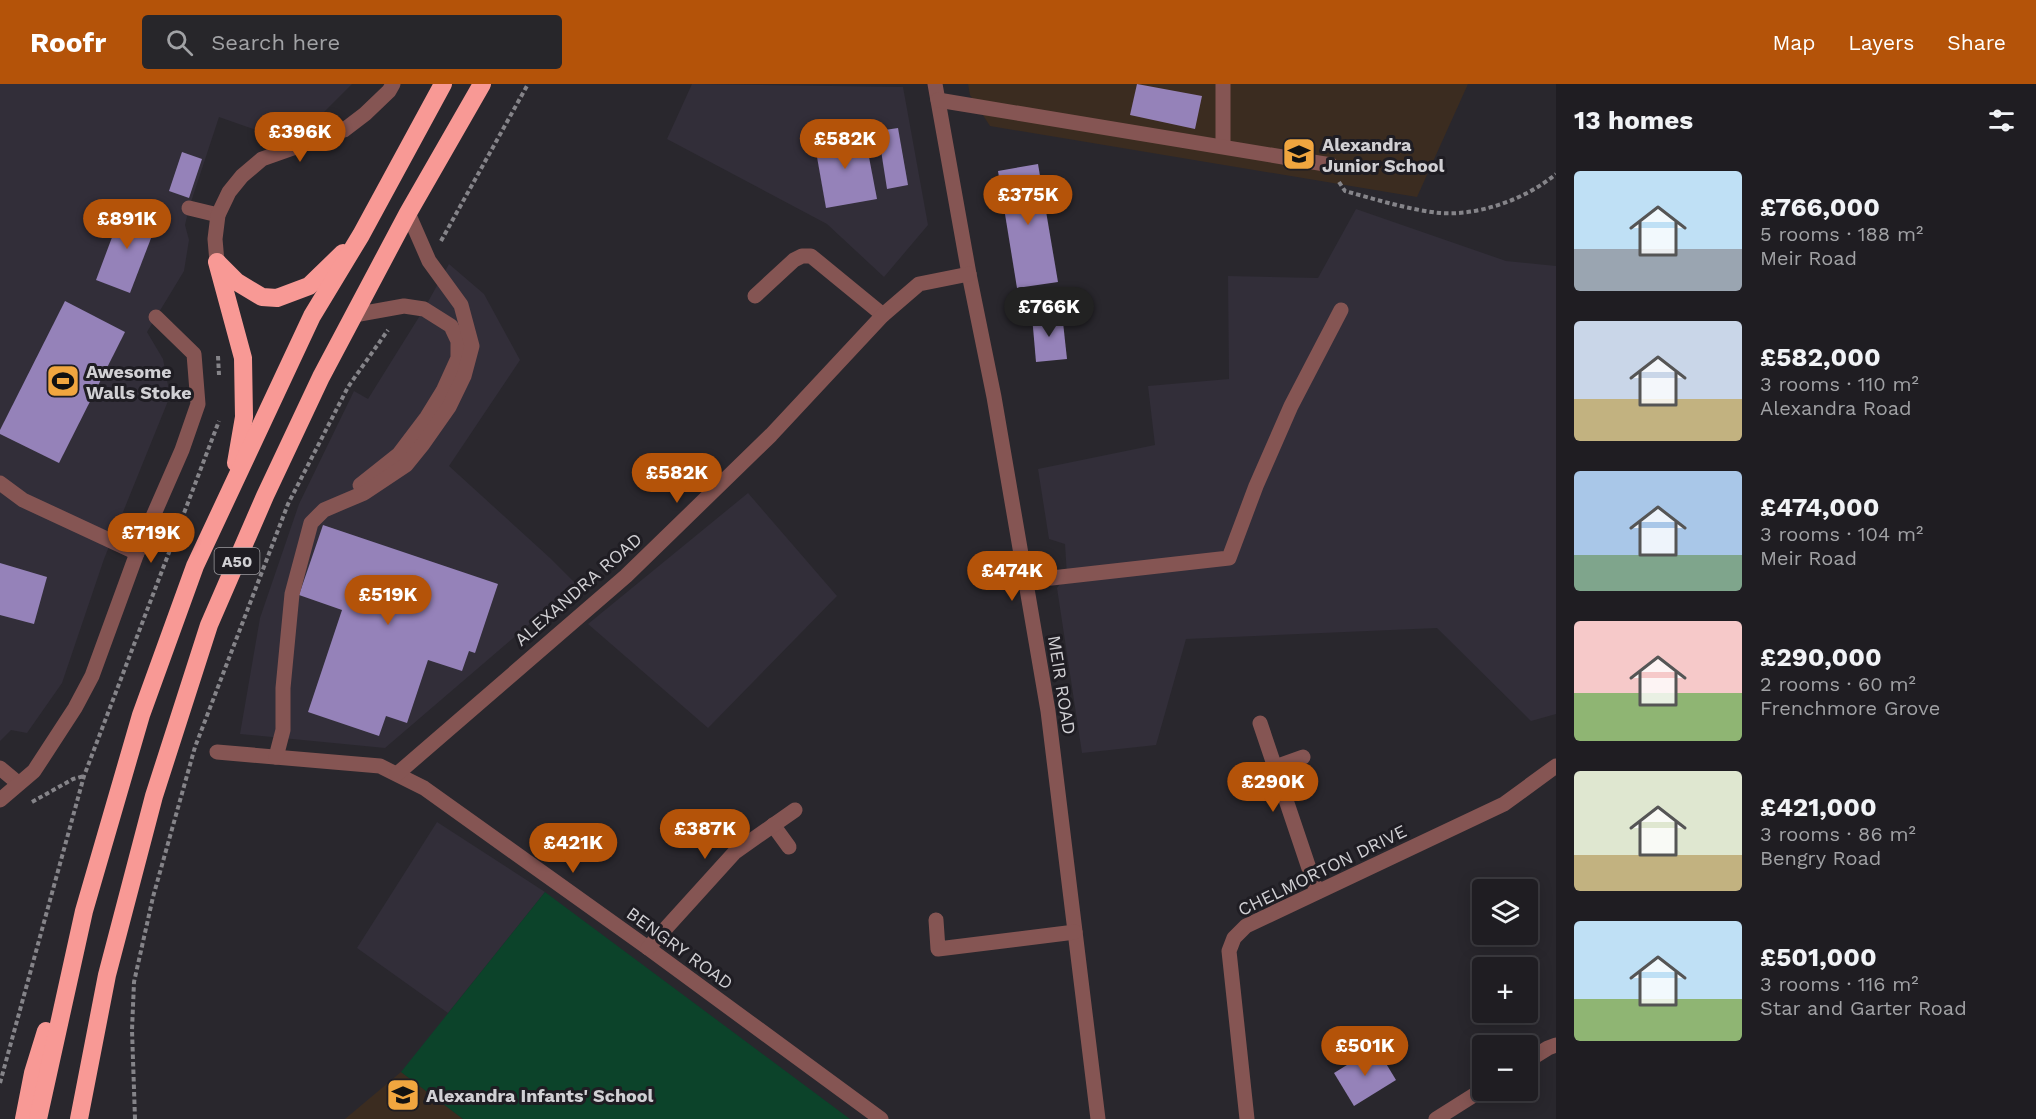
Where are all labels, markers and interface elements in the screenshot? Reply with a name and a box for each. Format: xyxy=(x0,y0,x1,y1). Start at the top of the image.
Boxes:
search box xyxy=(142,15,562,69)
text: Roofr xyxy=(30,26,106,59)
icon: search xyxy=(163,26,196,59)
text: Search here xyxy=(211,30,340,55)
text: Map xyxy=(1772,30,1815,55)
text: Layers xyxy=(1848,30,1914,55)
text: Share xyxy=(1947,30,2006,55)
icon: filters xyxy=(1985,104,2018,137)
text: 13 homes xyxy=(1574,105,1693,135)
pin: £396K xyxy=(258,112,342,163)
text: £396K xyxy=(269,119,331,143)
pin: £582K xyxy=(803,119,887,170)
text: £582K xyxy=(814,126,876,150)
place label: Alexandra Junior School xyxy=(1322,134,1445,176)
school or university icon: Alexandra Junior School xyxy=(1281,136,1317,172)
pin: £375K xyxy=(986,175,1070,226)
text: £375K xyxy=(997,182,1059,206)
text: £766,000 xyxy=(1760,192,1880,222)
icon: home xyxy=(1622,195,1694,267)
pin: £891K xyxy=(85,199,169,250)
text: £891K xyxy=(97,206,157,230)
text: 5 rooms · 188 m² xyxy=(1760,222,1923,246)
text: Meir Road xyxy=(1760,246,1857,270)
pin: £766K xyxy=(1007,287,1091,338)
text: £766K xyxy=(1018,294,1080,318)
text: £582,000 xyxy=(1760,342,1881,372)
icon: home xyxy=(1622,345,1694,417)
place label: Awesome Walls Stoke xyxy=(86,361,192,403)
sports icon: Awesome Walls Stoke xyxy=(45,363,81,399)
text: 3 rooms · 110 m² xyxy=(1760,372,1919,396)
text: Alexandra Road xyxy=(1760,396,1912,420)
pin: £582K xyxy=(635,453,719,504)
text: £582K xyxy=(646,460,708,484)
text: £474,000 xyxy=(1760,492,1879,522)
icon: home xyxy=(1622,495,1694,567)
pin: £719K xyxy=(109,513,193,564)
text: £719K xyxy=(122,520,180,544)
text: 3 rooms · 104 m² xyxy=(1760,522,1923,546)
street label: ALEXANDRA ROAD xyxy=(510,528,646,650)
text: Meir Road xyxy=(1760,546,1857,570)
road number: A50 xyxy=(214,548,260,574)
pin: £474K xyxy=(970,551,1054,602)
text: £474K xyxy=(981,558,1043,582)
pin: £519K xyxy=(346,575,430,626)
text: £519K xyxy=(359,582,417,606)
street label: MEIR ROAD xyxy=(1044,634,1080,736)
text: £290,000 xyxy=(1760,642,1882,672)
icon: home xyxy=(1622,645,1694,717)
text: 2 rooms · 60 m² xyxy=(1760,672,1916,696)
text: Frenchmore Grove xyxy=(1760,696,1940,720)
pin: £290K xyxy=(1231,762,1315,813)
text: £290K xyxy=(1241,769,1305,793)
text: £421,000 xyxy=(1760,792,1877,822)
icon: home xyxy=(1622,795,1694,867)
pin: £387K xyxy=(663,809,747,860)
text: £387K xyxy=(674,816,736,840)
street label: CHELMORTON DRIVE xyxy=(1234,820,1410,920)
text: 3 rooms · 86 m² xyxy=(1760,822,1916,846)
pin: £421K xyxy=(531,823,615,874)
text: £421K xyxy=(543,830,603,854)
text: Bengry Road xyxy=(1760,846,1881,870)
map controls xyxy=(1472,879,1538,1101)
button: layers xyxy=(1472,879,1538,945)
street label: BENGRY ROAD xyxy=(623,902,737,994)
text: £501,000 xyxy=(1760,942,1877,972)
icon: home xyxy=(1622,945,1694,1017)
button: + xyxy=(1472,957,1538,1023)
text: 3 rooms · 116 m² xyxy=(1760,972,1919,996)
text: Star and Garter Road xyxy=(1760,996,1967,1020)
pin: £501K xyxy=(1323,1026,1407,1077)
text: £501K xyxy=(1335,1033,1395,1057)
button: − xyxy=(1472,1035,1538,1101)
school or university icon: Alexandra Infants' School xyxy=(385,1077,421,1113)
place label: Alexandra Infants' School xyxy=(426,1085,654,1106)

